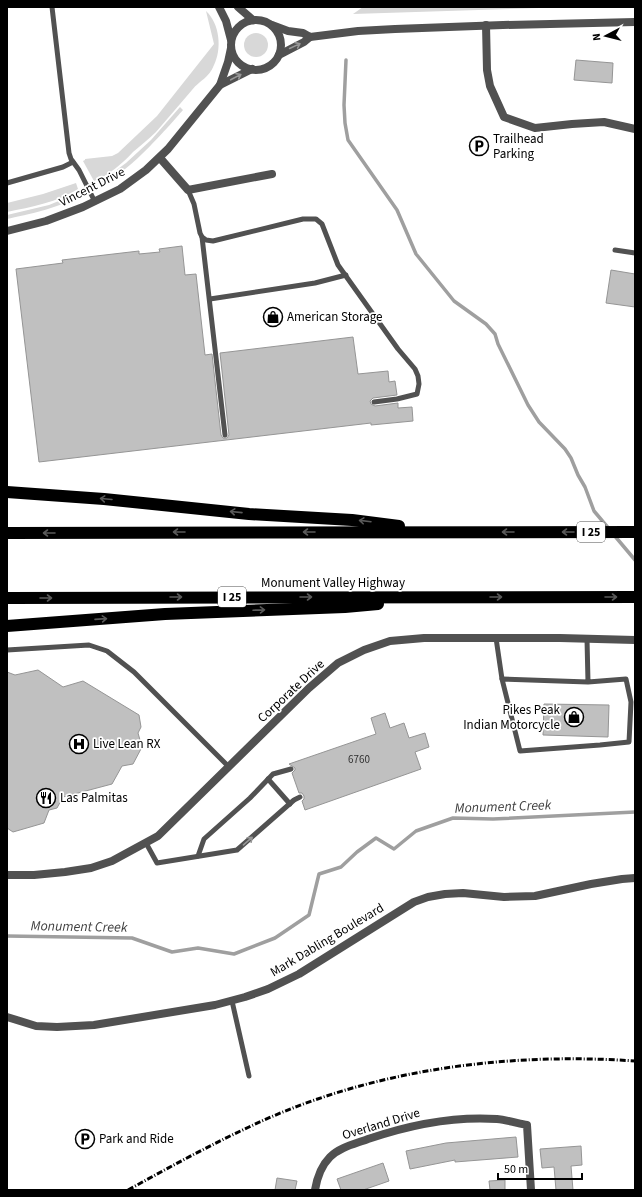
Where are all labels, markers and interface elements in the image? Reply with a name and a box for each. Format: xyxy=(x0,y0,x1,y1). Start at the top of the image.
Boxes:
north arrow xyxy=(586,16,626,56)
text: N xyxy=(589,33,604,42)
one-way arrow xyxy=(289,42,301,49)
one-way arrow xyxy=(230,73,242,81)
place label: Trailhead Parking xyxy=(493,130,544,163)
parking icon: Trailhead Parking xyxy=(468,135,490,157)
street label: Vincent Drive xyxy=(56,163,128,211)
shop icon: American Storage xyxy=(262,306,284,328)
place label: American Storage xyxy=(287,308,383,326)
one-way arrow xyxy=(100,495,113,503)
one-way arrow xyxy=(230,508,243,516)
one-way arrow xyxy=(359,518,372,525)
road number: I 25 xyxy=(577,522,605,542)
one-way arrow xyxy=(173,528,186,536)
one-way arrow xyxy=(303,528,316,536)
one-way arrow xyxy=(502,528,515,536)
one-way arrow xyxy=(562,528,575,536)
one-way arrow xyxy=(43,529,56,537)
street label: Monument Valley Highway xyxy=(261,574,405,592)
road number: I 25 xyxy=(218,587,246,607)
one-way arrow xyxy=(169,593,182,601)
one-way arrow xyxy=(299,593,312,601)
one-way arrow xyxy=(489,593,502,601)
one-way arrow xyxy=(604,593,617,601)
one-way arrow xyxy=(39,594,52,602)
one-way arrow xyxy=(252,607,265,614)
one-way arrow xyxy=(94,615,107,622)
street label: Corporate Drive xyxy=(254,655,328,727)
place label: Pikes Peak Indian Motorcycle xyxy=(463,701,561,734)
shop icon: Pikes Peak Indian Motorcycle xyxy=(563,706,585,728)
hospital icon: Live Lean RX xyxy=(68,733,90,755)
place label: Live Lean RX xyxy=(93,735,161,753)
house number: 6760 xyxy=(348,752,370,767)
restaurant icon: Las Palmitas xyxy=(35,787,57,809)
place label: Las Palmitas xyxy=(60,789,128,807)
water label: Monument Creek xyxy=(454,795,552,819)
one-way arrow xyxy=(242,836,253,845)
street label: Mark Dabling Boulevard xyxy=(267,899,387,981)
water label: Monument Creek xyxy=(30,916,128,938)
street label: Overland Drive xyxy=(340,1104,422,1144)
parking icon: Park and Ride xyxy=(74,1128,96,1150)
place label: Park and Ride xyxy=(99,1130,174,1148)
scale bar xyxy=(498,1155,582,1181)
text: 50 m xyxy=(504,1161,528,1178)

